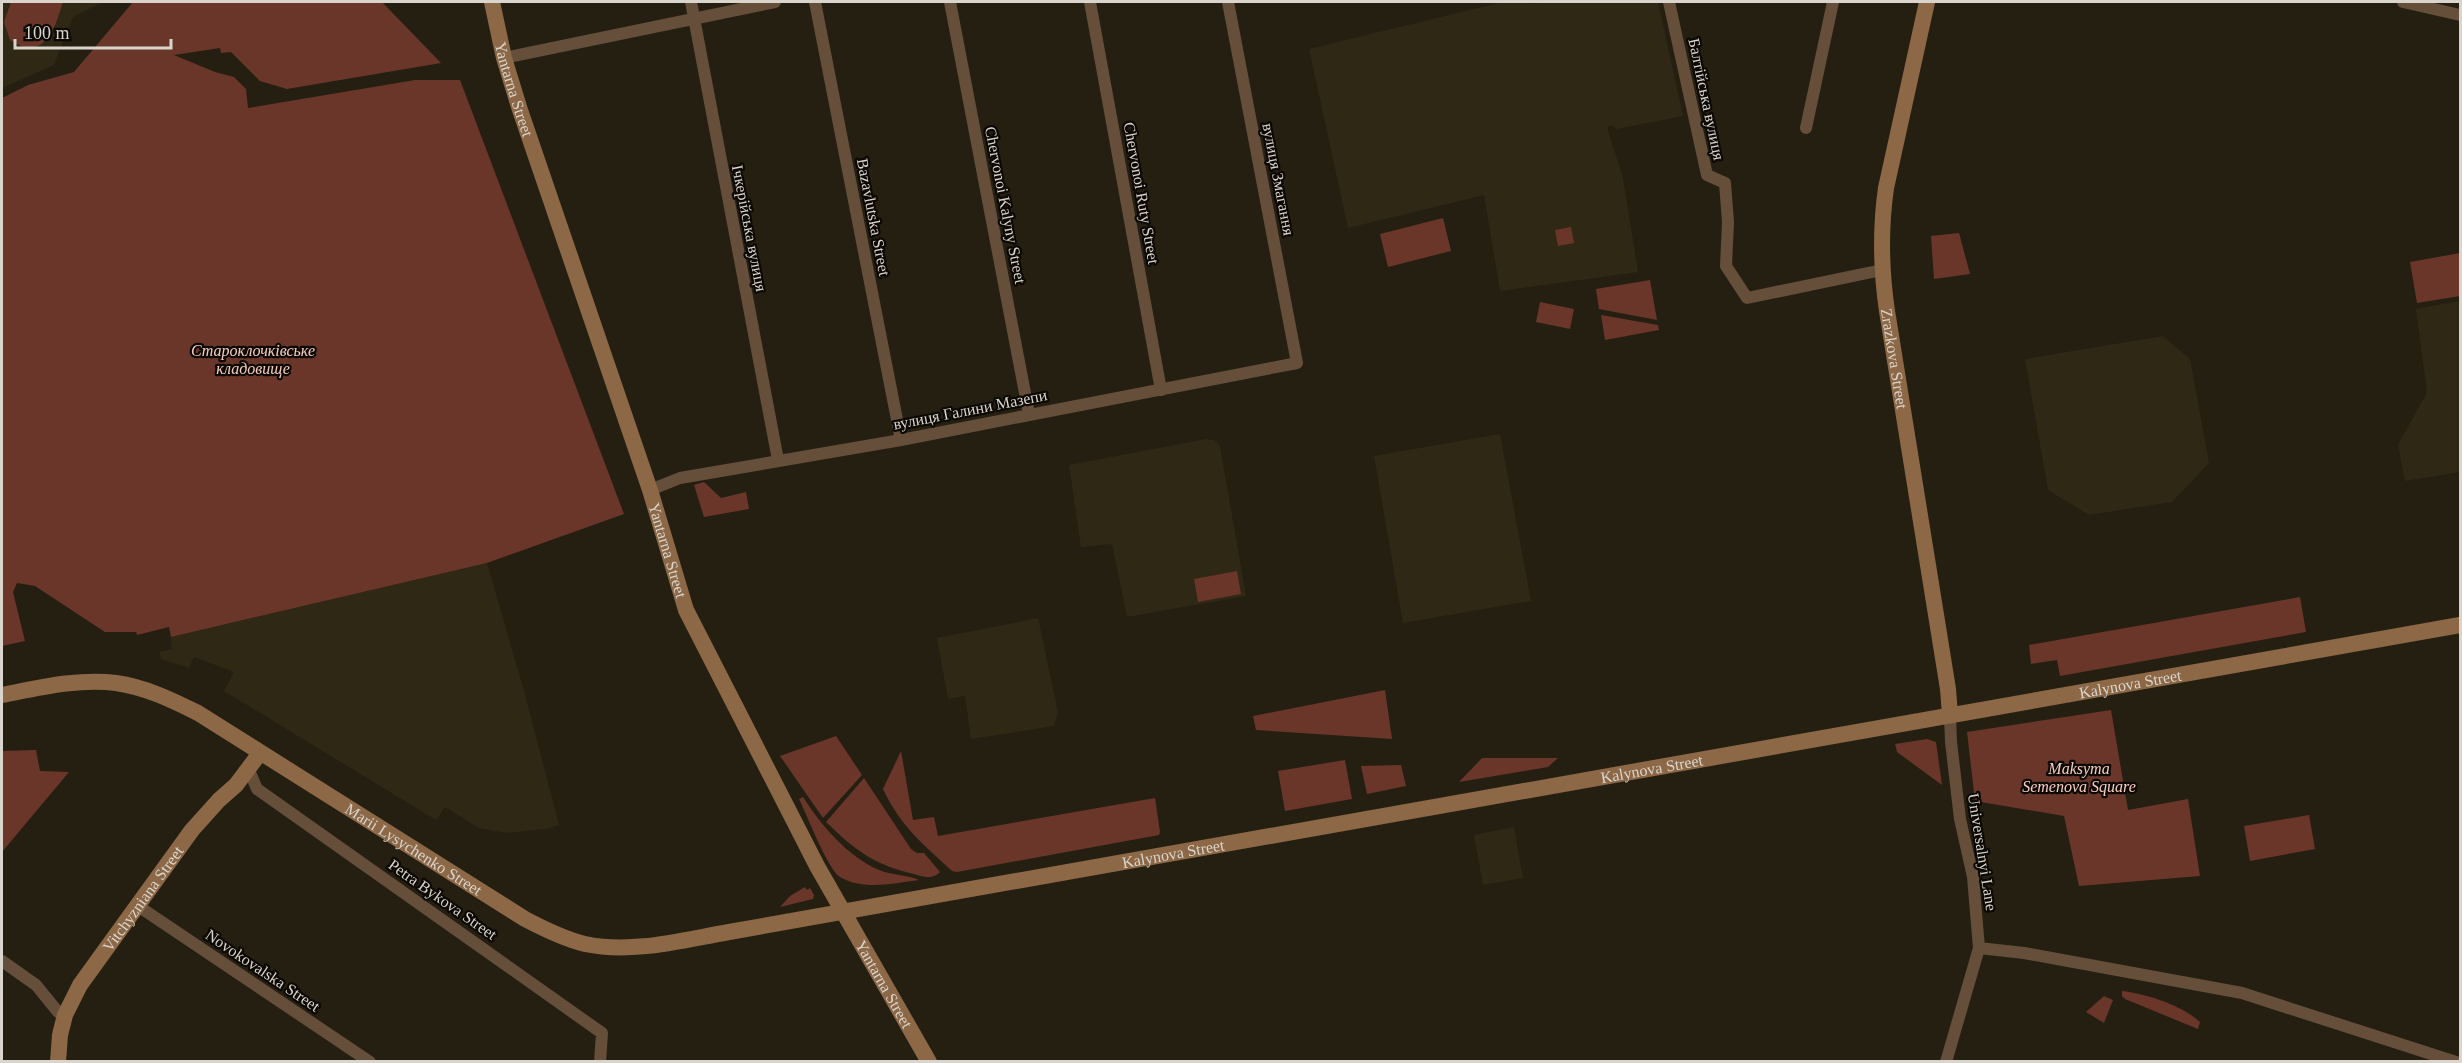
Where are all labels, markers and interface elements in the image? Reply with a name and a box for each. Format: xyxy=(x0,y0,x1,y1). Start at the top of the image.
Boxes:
scale bar xyxy=(15,12,171,50)
text: 100 m xyxy=(24,23,70,43)
street label: Балтійська вулиця xyxy=(1684,37,1728,162)
street label: Yantarna Street xyxy=(492,40,537,139)
street label: Chervonoi Ruty Street xyxy=(1120,121,1162,266)
street label: вулиця Змагання xyxy=(1258,121,1298,238)
street label: Chervonoi Kalyny Street xyxy=(981,125,1029,286)
street label: Bazavlutska Street xyxy=(854,157,893,278)
street label: Ічкерійська вулиця xyxy=(728,163,770,294)
street label: Zrazkova Street xyxy=(1878,307,1911,411)
park label: Староклочківське кладовище xyxy=(191,342,315,378)
street label: вулиця Галини Мазепи xyxy=(892,386,1049,434)
street label: Yantarna Street xyxy=(645,501,690,600)
street label: Kalynova Street xyxy=(2078,666,2183,701)
street label: Kalynova Street xyxy=(1599,751,1705,786)
park label: Maksyma Semenova Square xyxy=(2022,760,2136,796)
street label: Universalnyi Lane xyxy=(1964,792,2000,912)
street label: Marii Lysychenko Street xyxy=(342,800,486,899)
street label: Kalynova Street xyxy=(1121,836,1226,871)
street label: Vitchyzniana Street xyxy=(99,842,187,955)
street label: Petra Bykova Street xyxy=(385,856,500,944)
street label: Novokovalska Street xyxy=(203,926,323,1015)
street label: Yantarna Street xyxy=(852,937,916,1032)

